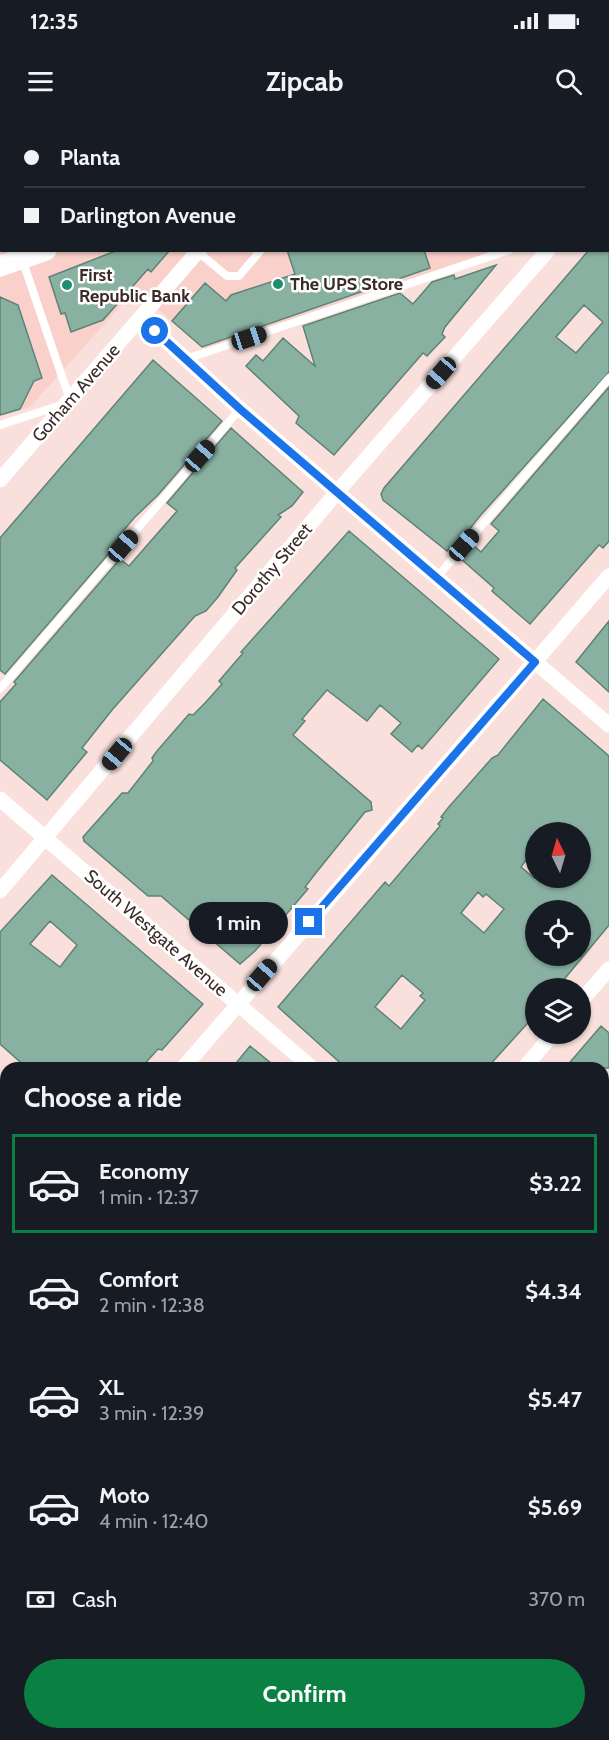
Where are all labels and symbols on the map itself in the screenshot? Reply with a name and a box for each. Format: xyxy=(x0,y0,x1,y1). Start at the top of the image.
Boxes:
place label: First Republic Bank xyxy=(79,264,190,307)
place label: The UPS Store xyxy=(290,273,403,295)
marker: The UPS Store xyxy=(271,277,285,291)
marker: First Republic Bank xyxy=(60,278,74,292)
route start xyxy=(141,317,168,344)
car xyxy=(229,324,269,352)
street label: Gorham Avenue xyxy=(27,339,125,447)
car xyxy=(422,354,460,392)
car xyxy=(181,437,219,475)
street label: Dorothy Street xyxy=(227,519,317,619)
car xyxy=(445,526,483,564)
car xyxy=(104,527,142,565)
car xyxy=(99,734,135,774)
north arrow xyxy=(525,822,591,888)
street label: South Westgate Avenue xyxy=(80,865,232,1001)
callout: 1 min xyxy=(189,901,288,943)
route end xyxy=(295,908,322,935)
car xyxy=(243,956,281,994)

